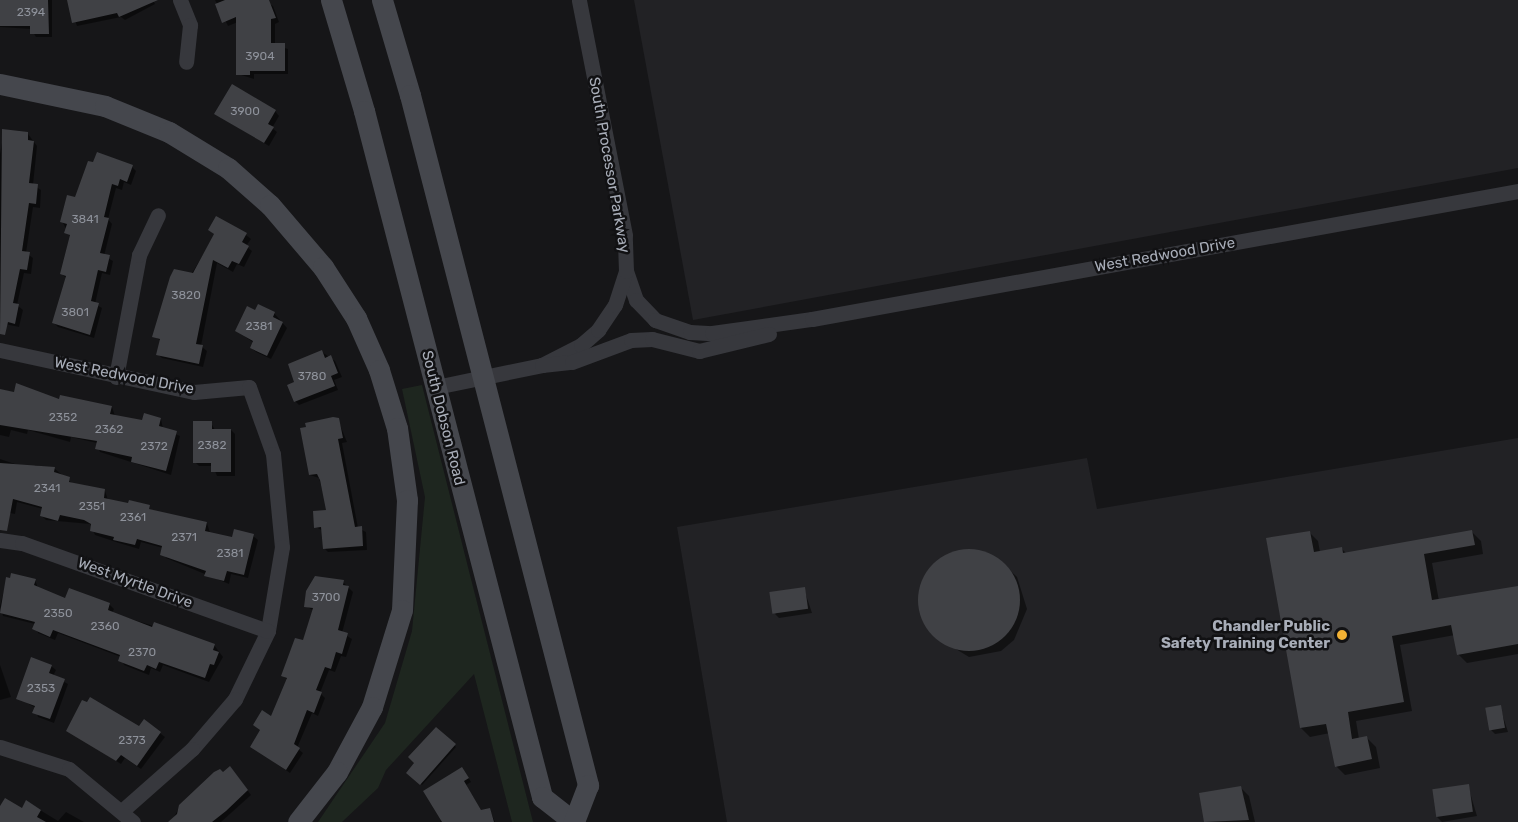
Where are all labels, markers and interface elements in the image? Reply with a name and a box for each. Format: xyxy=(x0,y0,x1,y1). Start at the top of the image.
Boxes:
house number: 2394 xyxy=(17,6,45,20)
house number: 3904 xyxy=(245,50,275,64)
street label: South Processor Parkway xyxy=(585,75,633,255)
house number: 3900 xyxy=(230,105,260,119)
house number: 3841 xyxy=(71,213,99,227)
street label: West Redwood Drive xyxy=(1093,234,1237,276)
house number: 3820 xyxy=(171,289,201,303)
house number: 3801 xyxy=(61,306,89,320)
house number: 2381 xyxy=(245,320,273,334)
street label: South Dobson Road xyxy=(418,349,468,487)
street label: West Redwood Drive xyxy=(53,354,195,398)
house number: 3780 xyxy=(298,370,326,384)
house number: 2352 xyxy=(49,411,77,425)
house number: 2362 xyxy=(95,423,123,437)
house number: 2382 xyxy=(198,439,226,453)
house number: 2372 xyxy=(140,440,168,454)
house number: 2341 xyxy=(34,482,60,496)
house number: 2351 xyxy=(79,500,105,514)
house number: 2361 xyxy=(120,511,146,525)
house number: 2371 xyxy=(171,531,197,545)
house number: 2381 xyxy=(216,547,244,561)
street label: West Myrtle Drive xyxy=(75,554,195,612)
house number: 3700 xyxy=(312,591,340,605)
house number: 2350 xyxy=(43,607,73,621)
place label: Chandler Public Safety Training Center xyxy=(1160,617,1330,652)
house number: 2360 xyxy=(90,620,120,634)
marker: Chandler Public Safety Training Center xyxy=(1335,628,1349,642)
house number: 2370 xyxy=(128,646,156,660)
house number: 2353 xyxy=(27,682,55,696)
house number: 2373 xyxy=(118,734,146,748)

